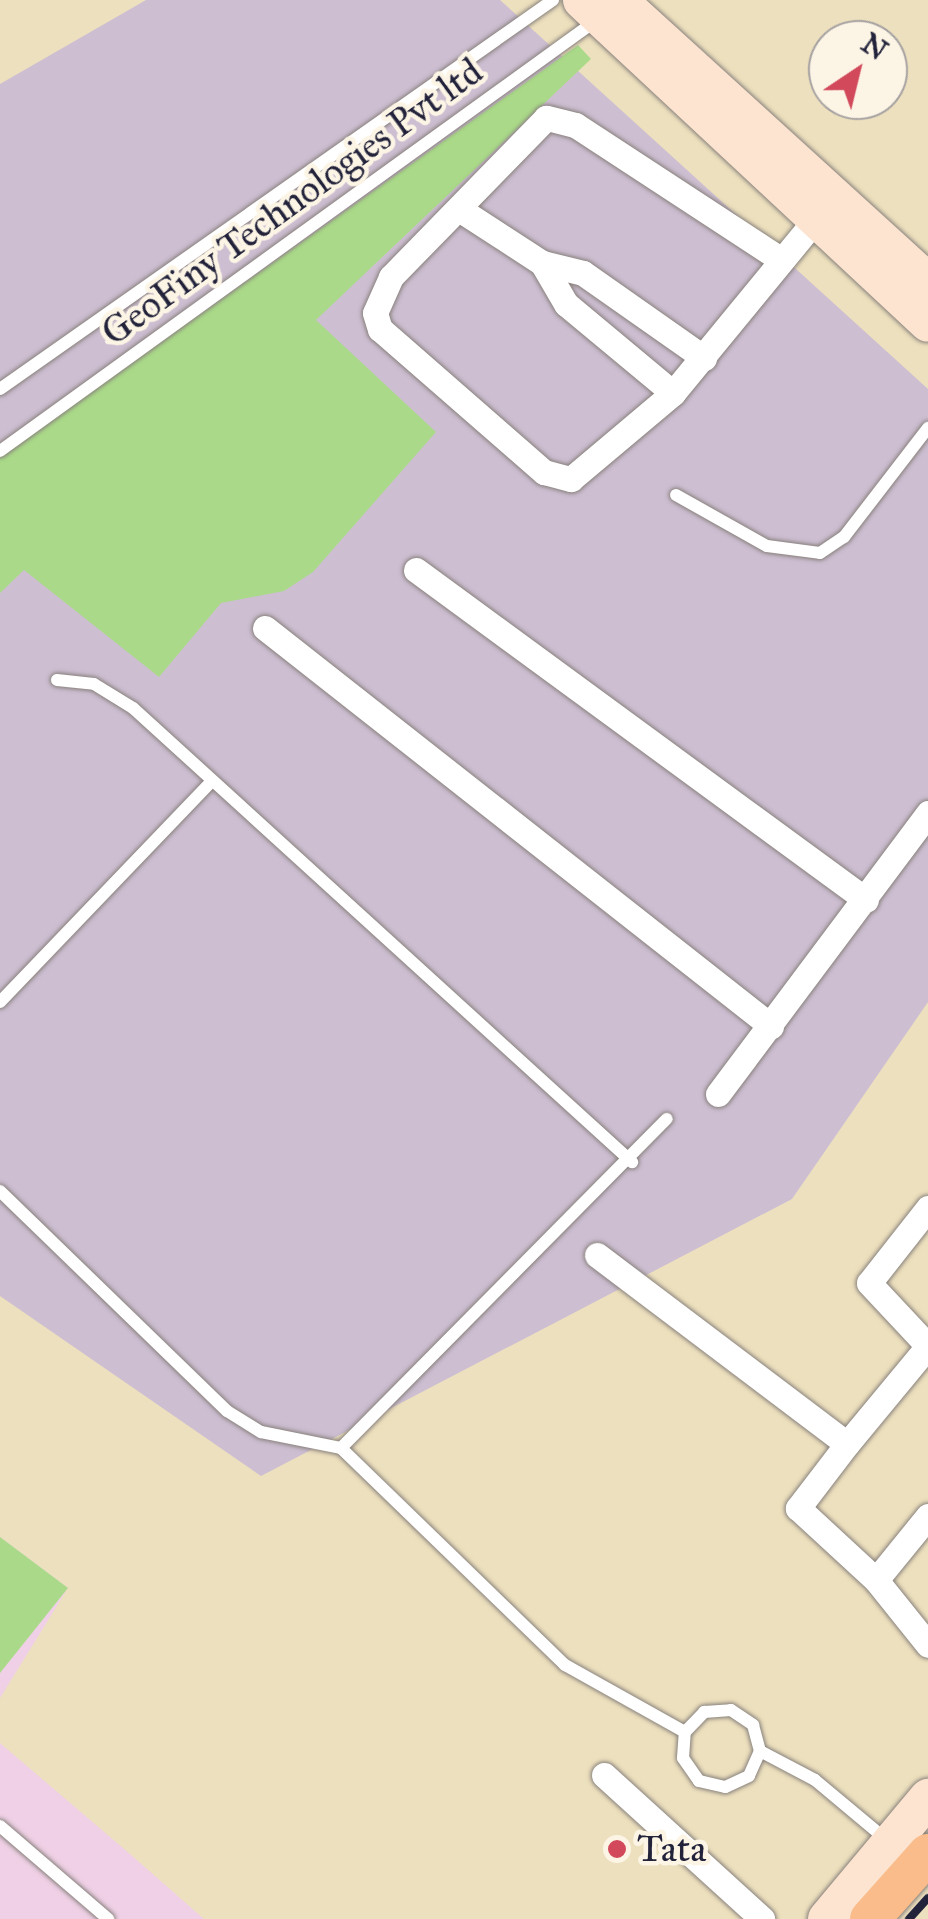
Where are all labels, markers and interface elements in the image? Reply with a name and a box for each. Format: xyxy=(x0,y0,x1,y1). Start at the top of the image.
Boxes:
north arrow xyxy=(808,20,908,120)
text: N xyxy=(855,26,894,68)
street label: GeoFiny Technologies Pvt ltd xyxy=(93,49,491,355)
place label: Tata xyxy=(637,1826,706,1872)
marker: Tata xyxy=(606,1838,628,1860)

